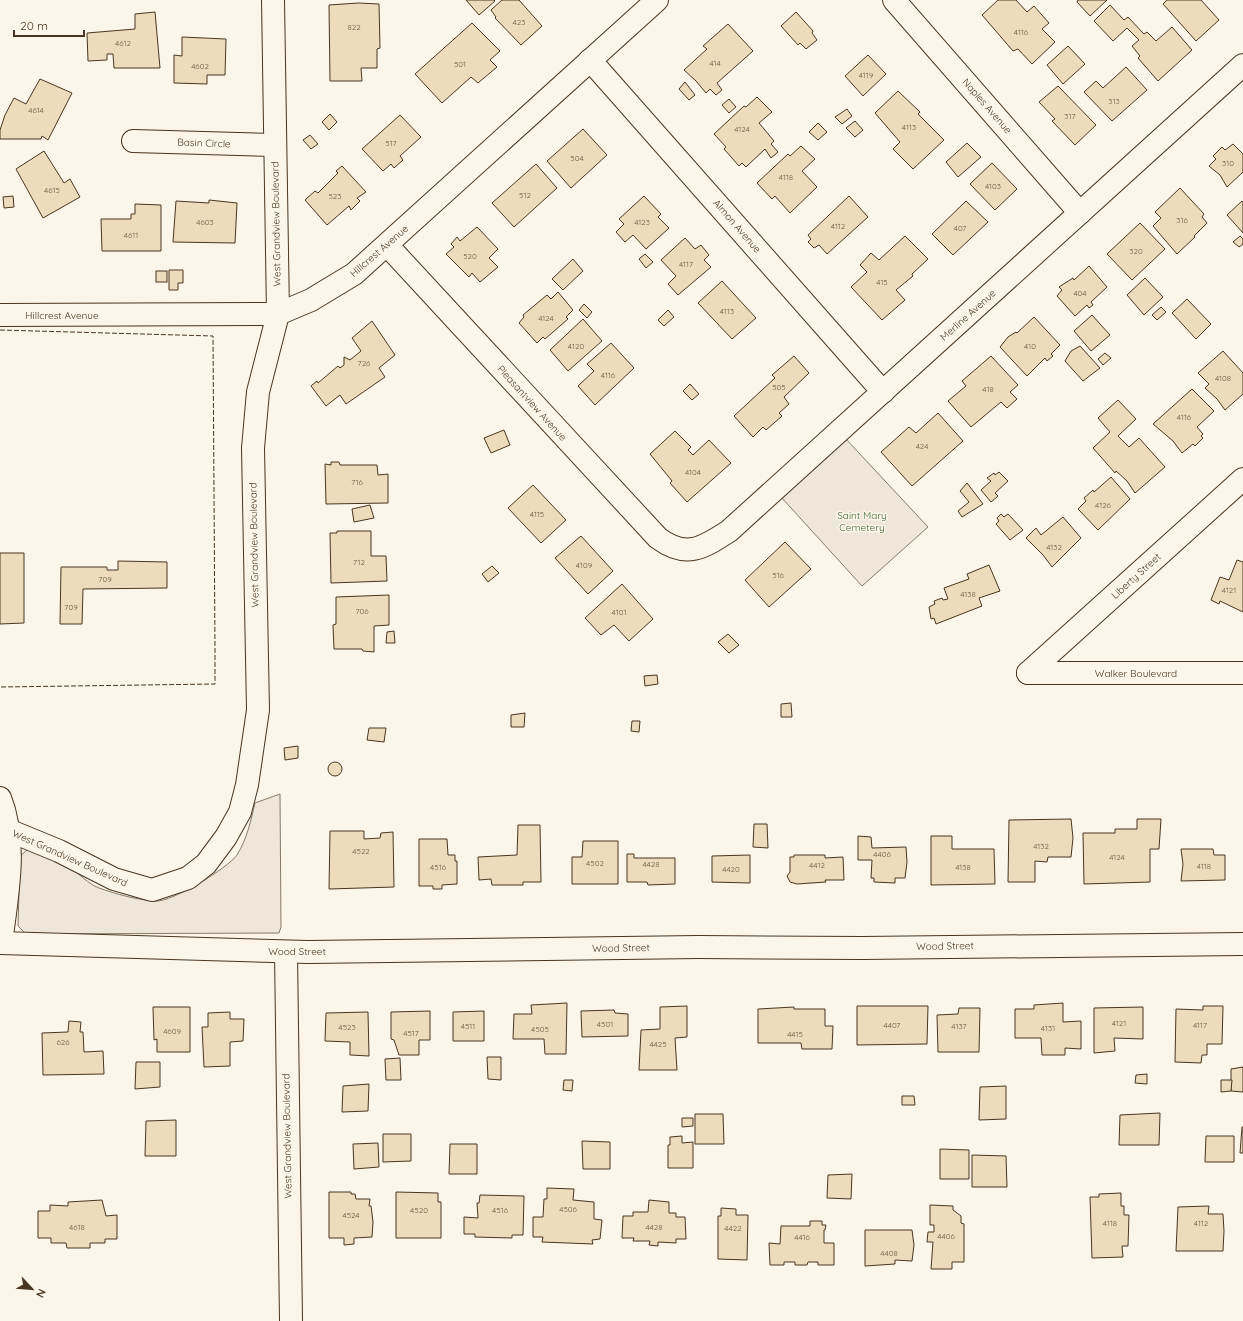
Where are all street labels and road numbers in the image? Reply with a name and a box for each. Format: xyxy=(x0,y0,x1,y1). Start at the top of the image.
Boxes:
street label: Naples Avenue xyxy=(960,76,1015,137)
street label: Basin Circle xyxy=(177,136,231,150)
street label: West Grandview Boulevard xyxy=(268,161,284,287)
street label: Almon Avenue xyxy=(710,197,764,256)
street label: Hillcrest Avenue xyxy=(347,222,411,280)
street label: Merline Avenue xyxy=(937,286,999,343)
street label: Hillcrest Avenue xyxy=(25,309,99,322)
street label: Pleasantview Avenue xyxy=(495,362,570,444)
street label: West Grandview Boulevard xyxy=(246,482,262,608)
street label: Liberty Street xyxy=(1109,550,1164,602)
street label: Walker Boulevard xyxy=(1095,667,1177,680)
street label: West Grandview Boulevard xyxy=(10,827,130,889)
street label: Wood Street xyxy=(916,939,975,953)
street label: Wood Street xyxy=(592,941,651,955)
street label: Wood Street xyxy=(268,945,326,958)
street label: West Grandview Boulevard xyxy=(279,1073,295,1199)

